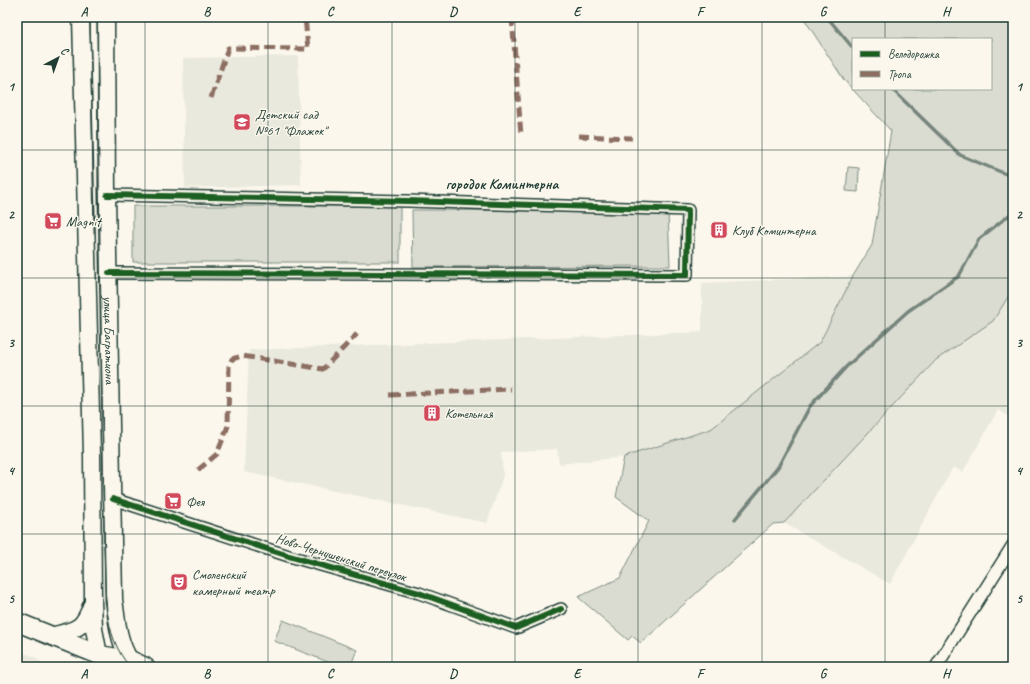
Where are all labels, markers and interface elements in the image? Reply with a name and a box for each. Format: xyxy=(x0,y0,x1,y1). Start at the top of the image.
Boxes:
text: A xyxy=(81,4,89,20)
text: B xyxy=(204,4,212,20)
text: C xyxy=(327,4,335,20)
text: D xyxy=(449,4,458,20)
text: E xyxy=(574,4,583,20)
text: F xyxy=(697,4,706,20)
text: G xyxy=(820,4,828,20)
text: H xyxy=(942,4,952,20)
north arrow xyxy=(38,38,78,78)
legend xyxy=(852,38,992,90)
text: С xyxy=(58,43,72,59)
text: Велодорожка xyxy=(888,46,940,62)
text: Тропа xyxy=(888,66,912,82)
text: 1 xyxy=(8,79,16,95)
text: 1 xyxy=(1016,79,1024,95)
place label: Детский сад №61 "Флажок" xyxy=(255,106,329,139)
school or university icon: Детский сад №61 "Флажок" xyxy=(232,112,252,132)
district label: городок Коминтерна xyxy=(446,175,560,194)
text: 2 xyxy=(8,207,15,223)
text: 2 xyxy=(1016,207,1023,223)
supermarket icon: Magnit xyxy=(43,211,63,231)
place label: Magnit xyxy=(66,213,103,230)
building icon: Клуб Коминтерна xyxy=(709,220,729,240)
place label: Клуб Коминтерна xyxy=(732,222,817,239)
street label: улица Багратиона xyxy=(100,295,118,386)
text: 3 xyxy=(8,335,15,351)
text: 3 xyxy=(1016,335,1023,351)
building icon: Котельная xyxy=(422,403,442,423)
place label: Котельная xyxy=(445,405,494,422)
text: 4 xyxy=(8,463,16,479)
text: 4 xyxy=(1016,463,1024,479)
supermarket icon: Фея xyxy=(163,491,183,511)
place label: Фея xyxy=(186,493,206,510)
street label: Ново-Чернушенский переулок xyxy=(274,530,410,586)
place label: Смоленский камерный театр xyxy=(192,566,276,599)
theatre icon: Смоленский камерный театр xyxy=(169,572,189,592)
text: 5 xyxy=(8,591,15,607)
text: 5 xyxy=(1016,591,1023,607)
text: A xyxy=(81,666,89,682)
text: B xyxy=(204,666,212,682)
text: C xyxy=(327,666,335,682)
text: D xyxy=(449,666,458,682)
text: E xyxy=(574,666,583,682)
text: F xyxy=(697,666,706,682)
text: G xyxy=(820,666,828,682)
text: H xyxy=(942,666,952,682)

